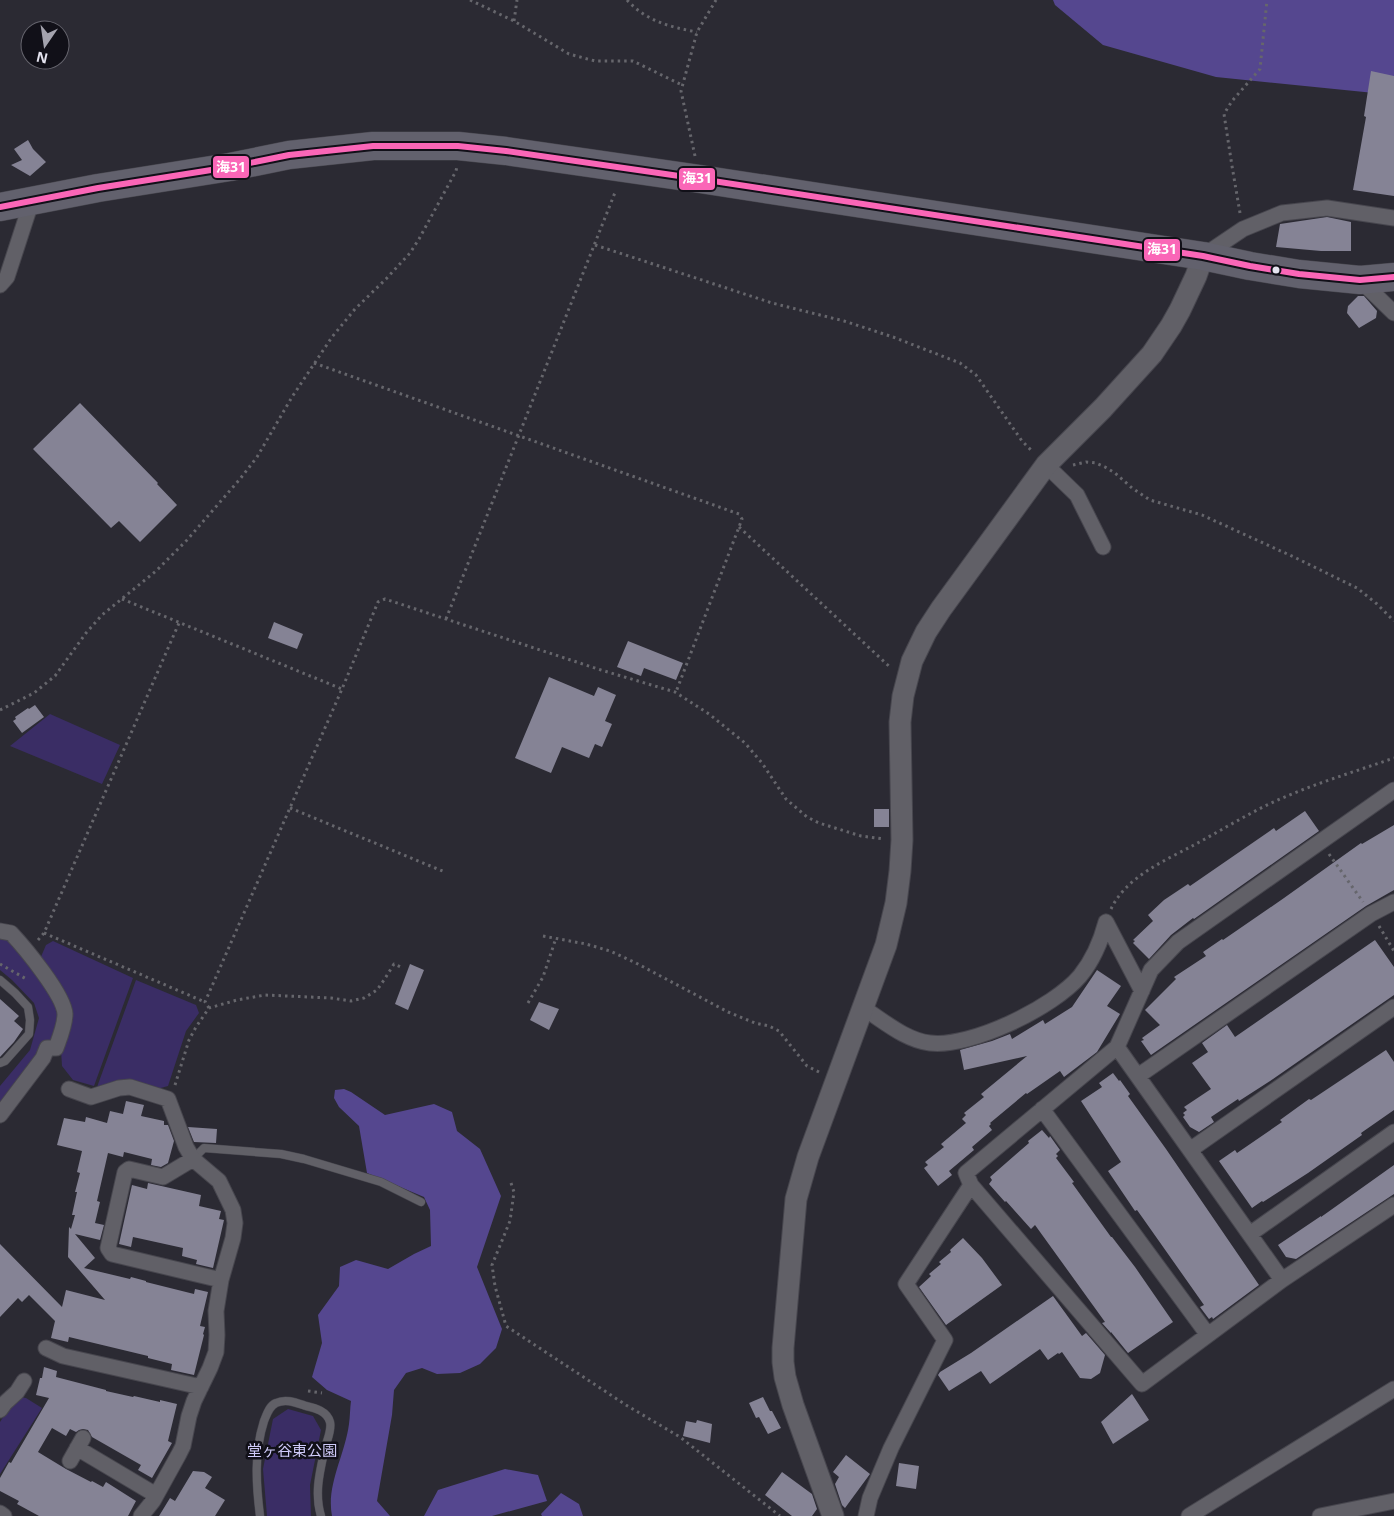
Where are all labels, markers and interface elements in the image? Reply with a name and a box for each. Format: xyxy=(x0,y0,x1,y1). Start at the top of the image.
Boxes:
north arrow xyxy=(20,20,70,70)
text: N xyxy=(34,48,50,69)
line badge: 海31 xyxy=(212,155,250,179)
text: 海31 xyxy=(216,157,246,176)
line badge: 海31 xyxy=(678,167,716,191)
text: 海31 xyxy=(682,168,712,187)
line badge: 海31 xyxy=(1143,238,1181,262)
text: 海31 xyxy=(1147,239,1177,258)
unlabelled marker xyxy=(1271,265,1281,275)
park label: 堂ヶ谷東公園 xyxy=(247,1440,337,1460)

